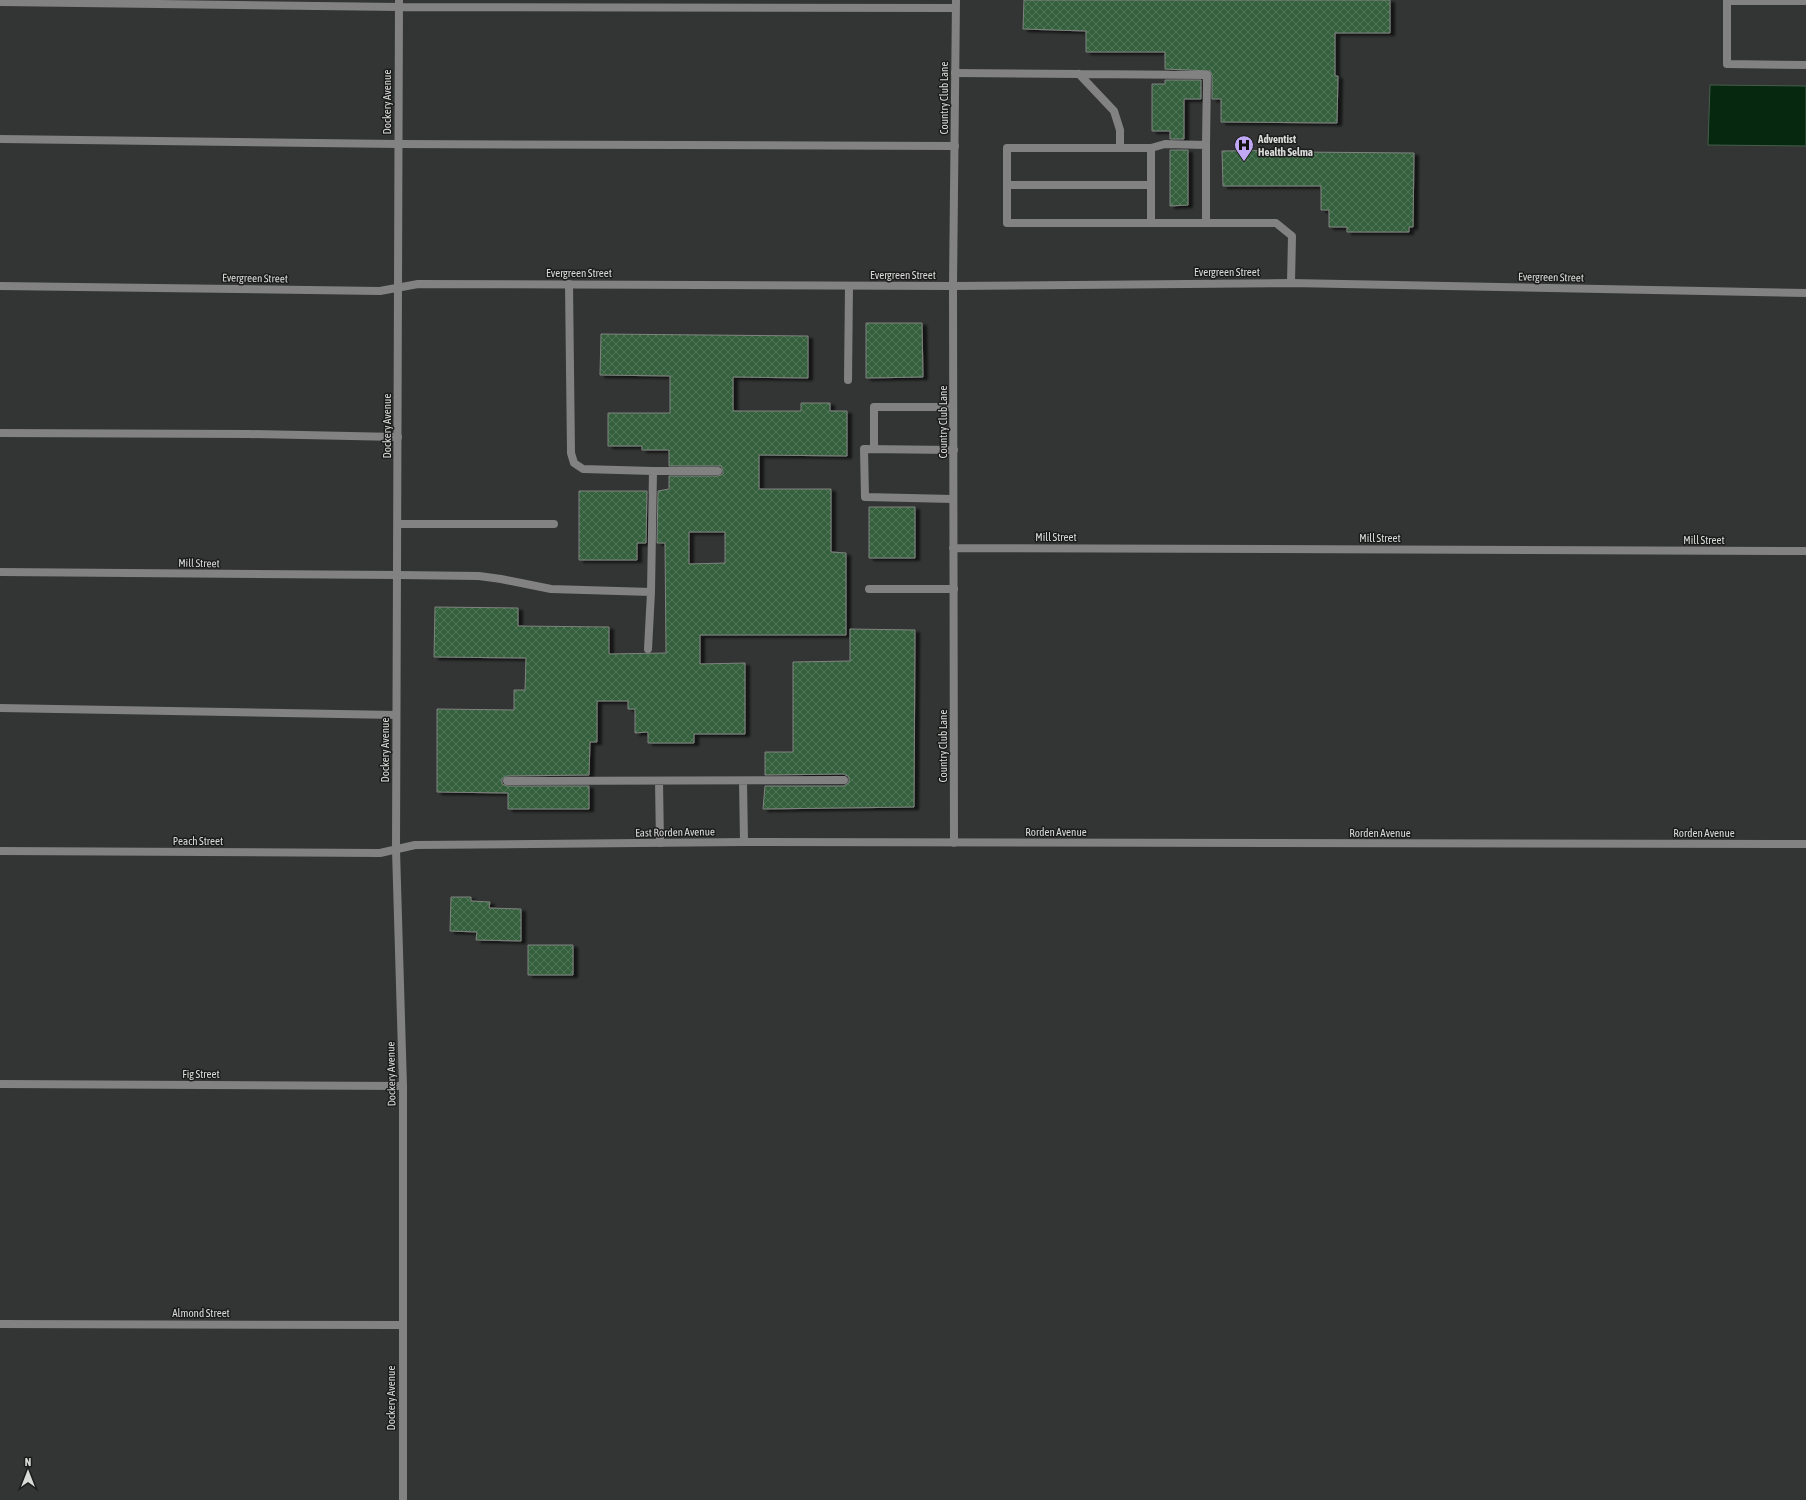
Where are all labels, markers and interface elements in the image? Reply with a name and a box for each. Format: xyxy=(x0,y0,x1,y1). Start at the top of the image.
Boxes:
street label: Country Club Lane xyxy=(938,62,950,134)
street label: Dockery Avenue xyxy=(381,70,393,134)
place label: Adventist Health Selma xyxy=(1257,133,1313,158)
hospital icon: Adventist Health Selma xyxy=(1233,134,1255,162)
street label: Evergreen Street xyxy=(1194,266,1260,278)
street label: Evergreen Street xyxy=(546,267,612,279)
street label: Evergreen Street xyxy=(870,269,936,281)
street label: Evergreen Street xyxy=(1518,270,1584,284)
street label: Evergreen Street xyxy=(222,271,288,285)
street label: Country Club Lane xyxy=(937,386,949,458)
street label: Dockery Avenue xyxy=(381,394,393,458)
street label: Mill Street xyxy=(1035,531,1077,543)
street label: Mill Street xyxy=(1359,532,1401,544)
street label: Mill Street xyxy=(1683,534,1725,546)
street label: Mill Street xyxy=(178,557,220,569)
street label: Country Club Lane xyxy=(937,710,949,782)
street label: Dockery Avenue xyxy=(379,718,391,782)
street label: East Rorden Avenue xyxy=(635,825,715,839)
street label: Rorden Avenue xyxy=(1025,826,1087,838)
street label: Rorden Avenue xyxy=(1349,827,1411,839)
street label: Rorden Avenue xyxy=(1673,827,1735,839)
street label: Peach Street xyxy=(173,835,223,847)
street label: Dockery Avenue xyxy=(384,1042,398,1106)
street label: Fig Street xyxy=(182,1068,220,1080)
street label: Almond Street xyxy=(172,1307,230,1319)
street label: Dockery Avenue xyxy=(385,1366,397,1430)
north arrow xyxy=(8,1452,48,1492)
text: N xyxy=(25,1456,31,1468)

